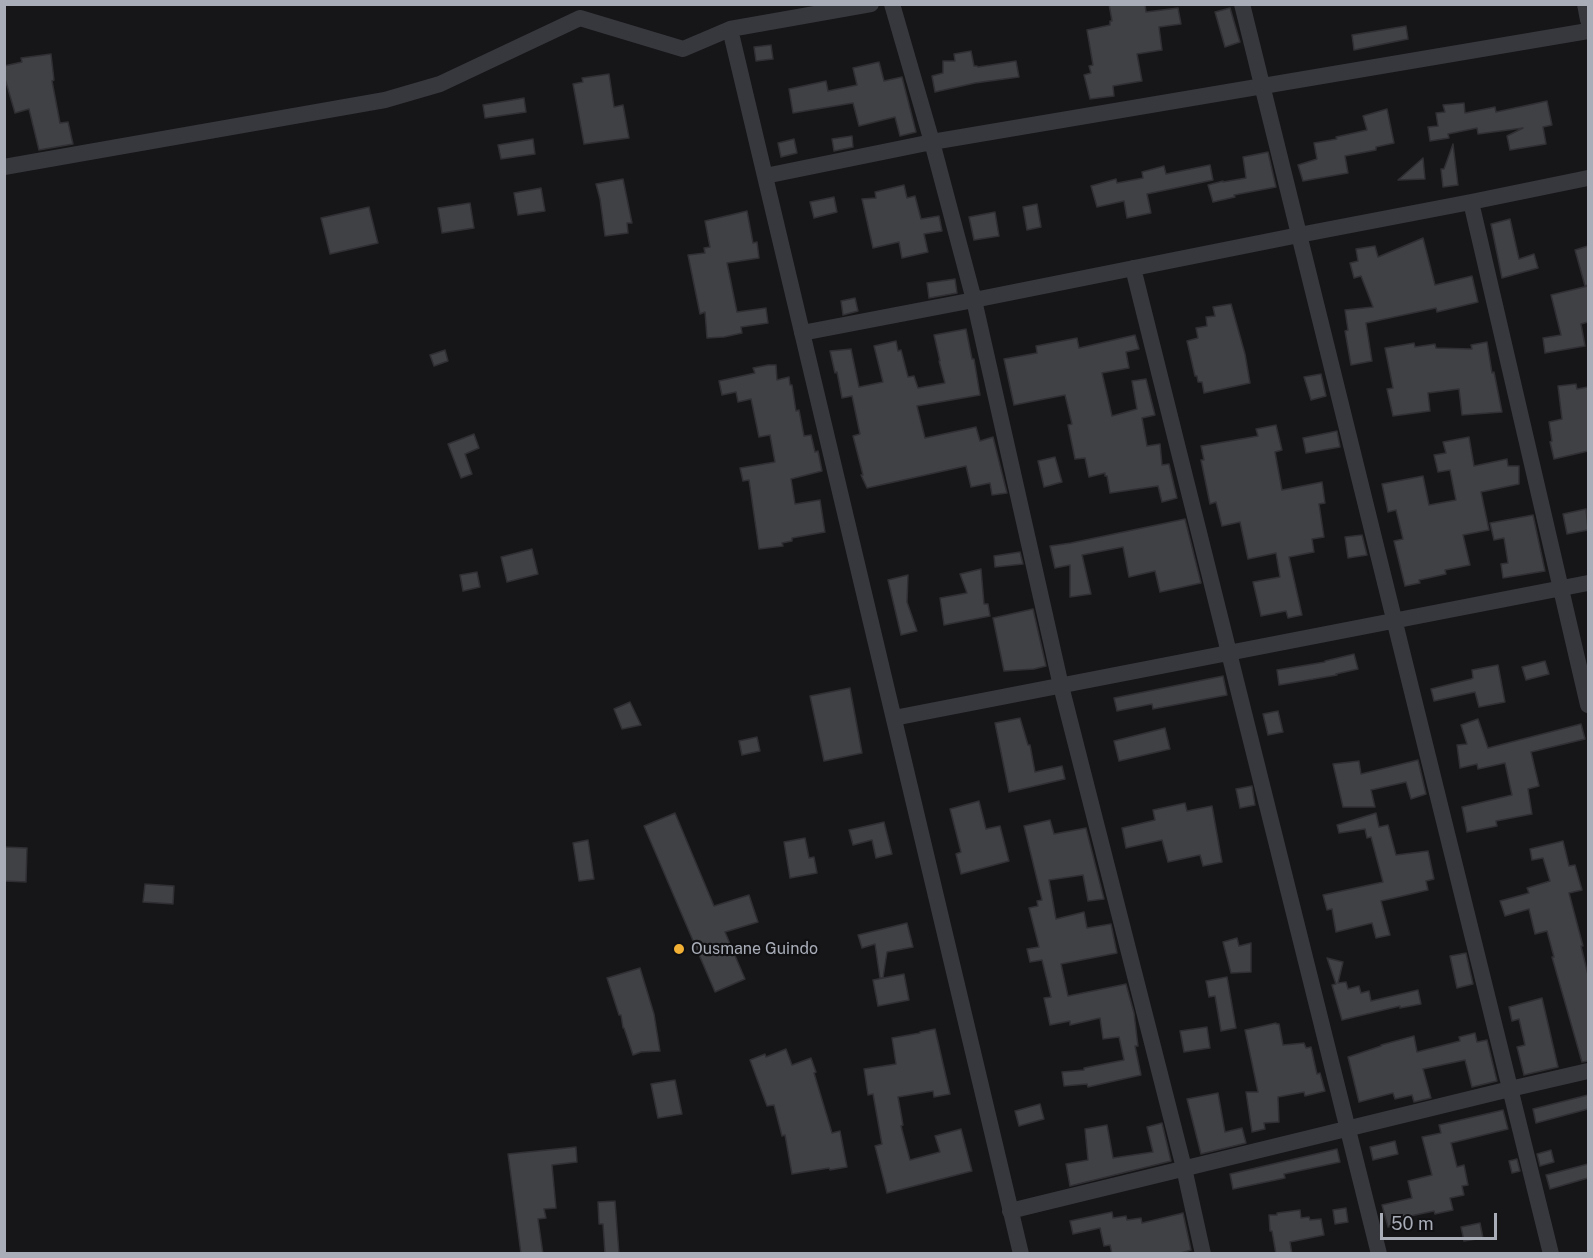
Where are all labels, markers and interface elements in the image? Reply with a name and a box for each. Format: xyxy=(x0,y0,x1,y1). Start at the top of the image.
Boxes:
place label: Ousmane Guindo xyxy=(691,939,818,959)
marker: Ousmane Guindo xyxy=(672,942,686,956)
scale bar xyxy=(1383,1201,1500,1239)
text: 50 m xyxy=(1391,1213,1434,1234)

